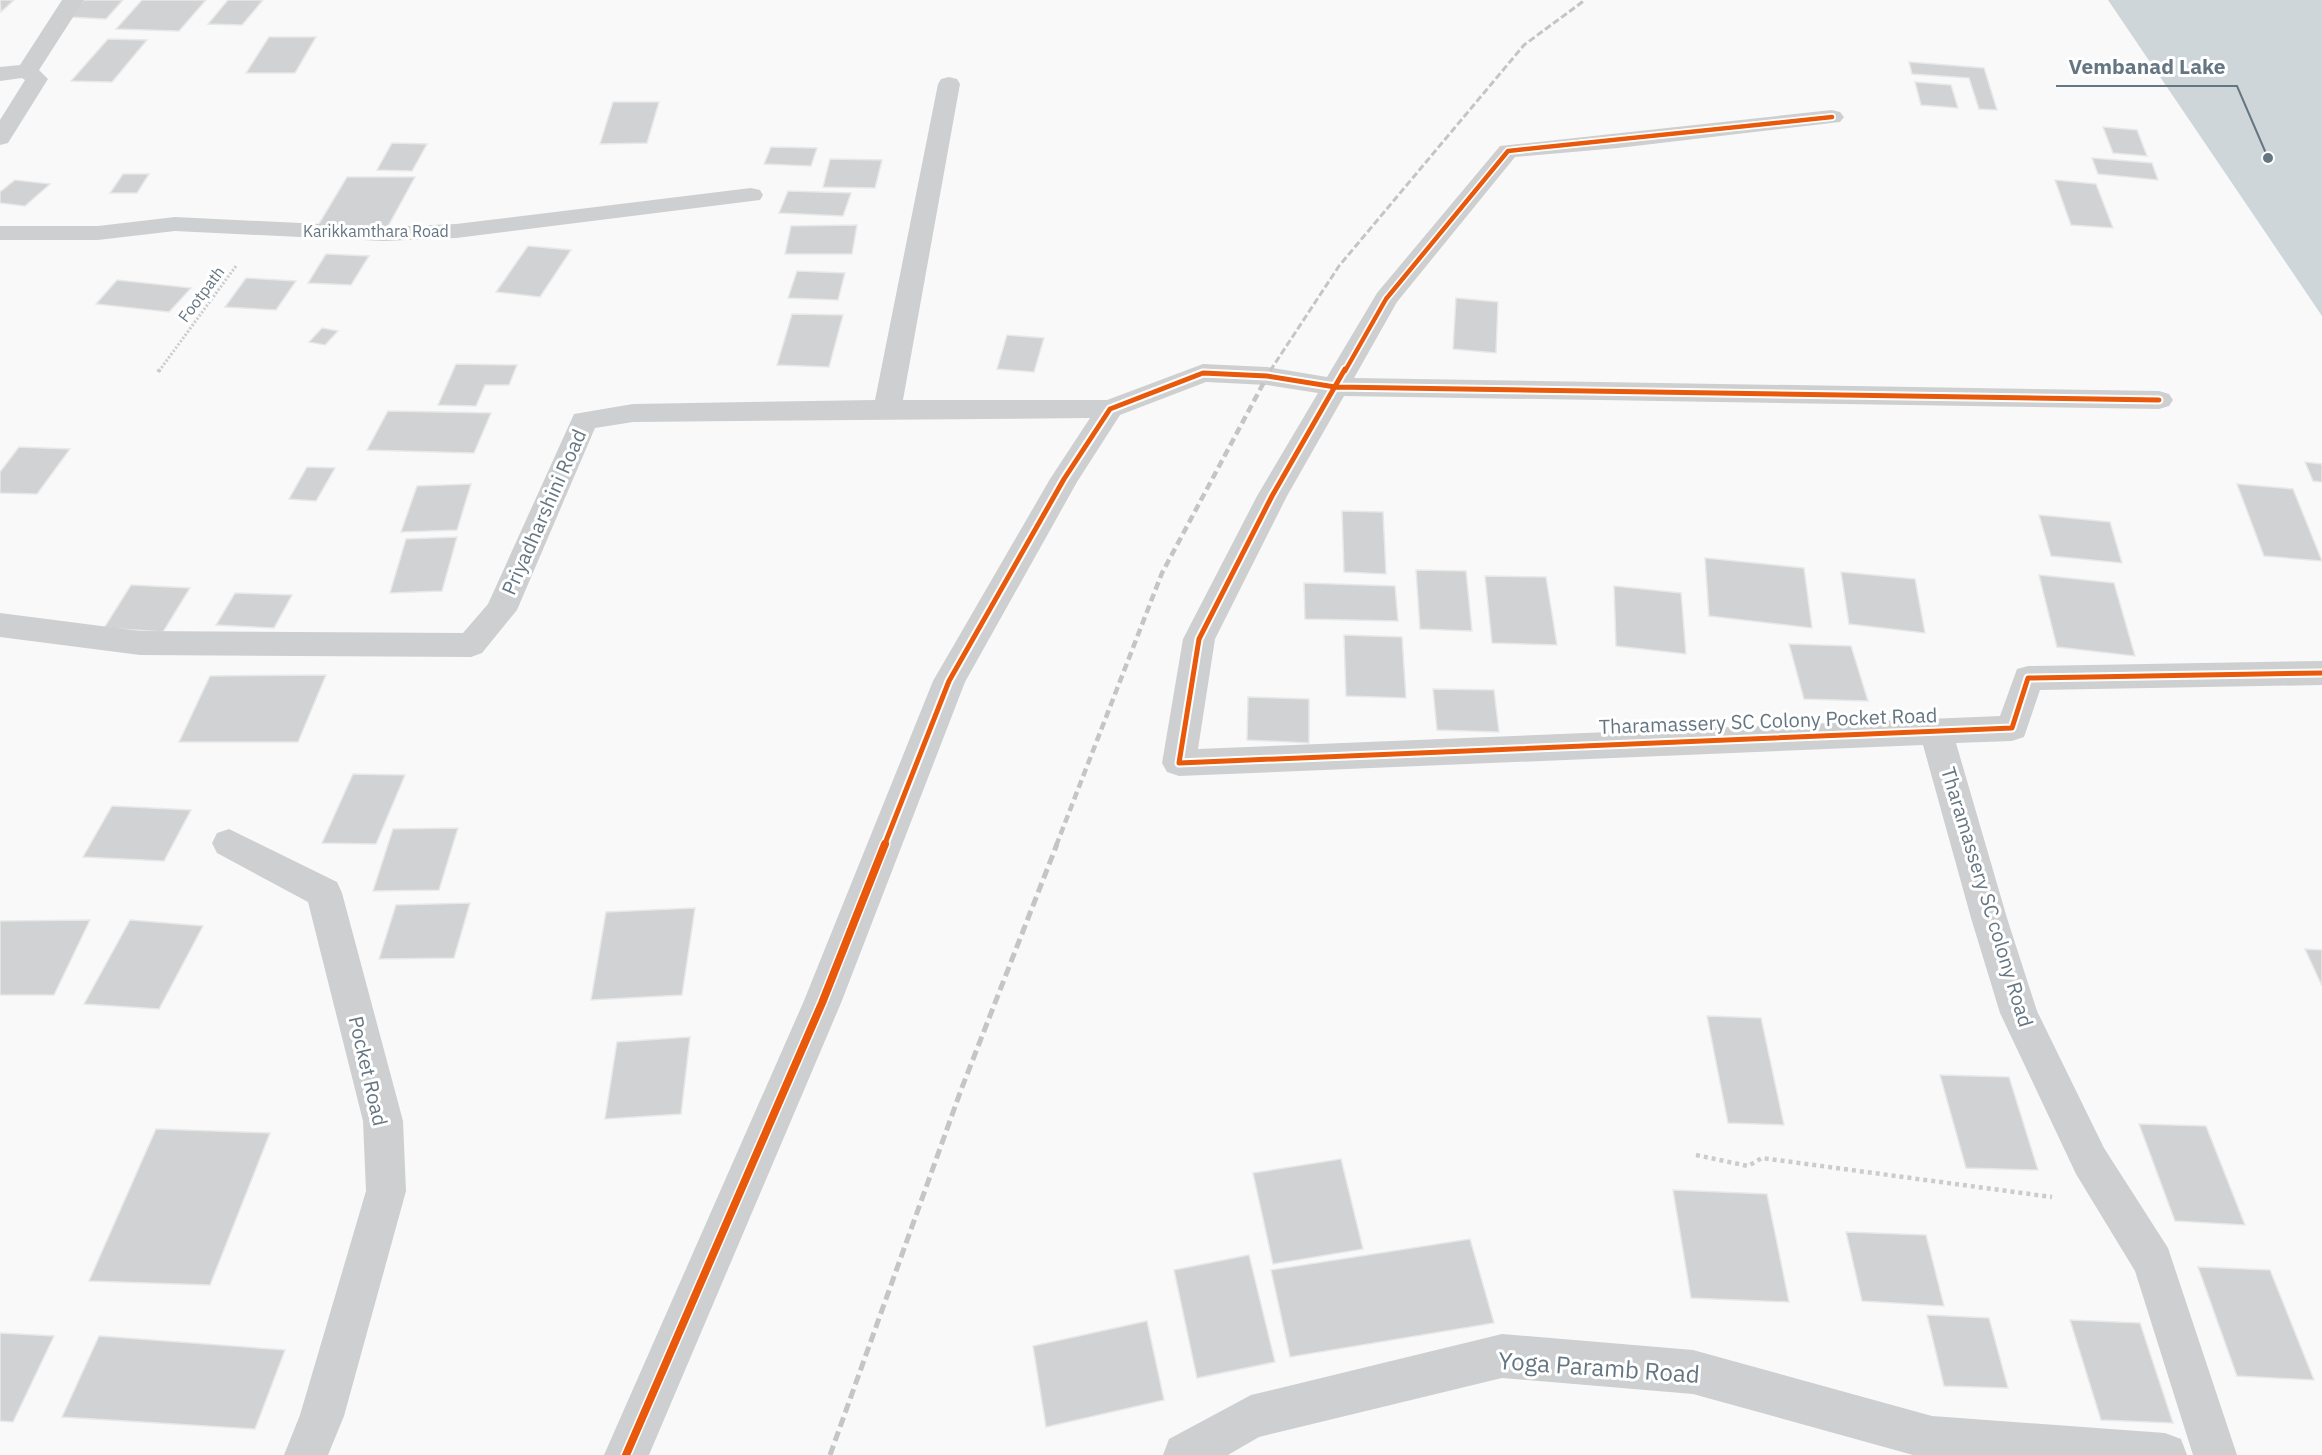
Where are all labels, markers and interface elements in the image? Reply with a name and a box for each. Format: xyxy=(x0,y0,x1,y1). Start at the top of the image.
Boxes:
callout: Vembanad Lake xyxy=(2056,47,2237,86)
text: Vembanad Lake xyxy=(2069,52,2226,80)
street label: Karikkamthara Road xyxy=(303,221,449,241)
street label: Footpath xyxy=(174,262,228,326)
street label: Priyadharshini Road xyxy=(495,425,592,599)
street label: Tharamassery SC Colony Pocket Road xyxy=(1598,701,1938,740)
street label: Tharamassery SC colony Road xyxy=(1935,764,2040,1030)
street label: Pocket Road xyxy=(343,1013,394,1128)
street label: Yoga Paramb Road xyxy=(1497,1344,1701,1390)

